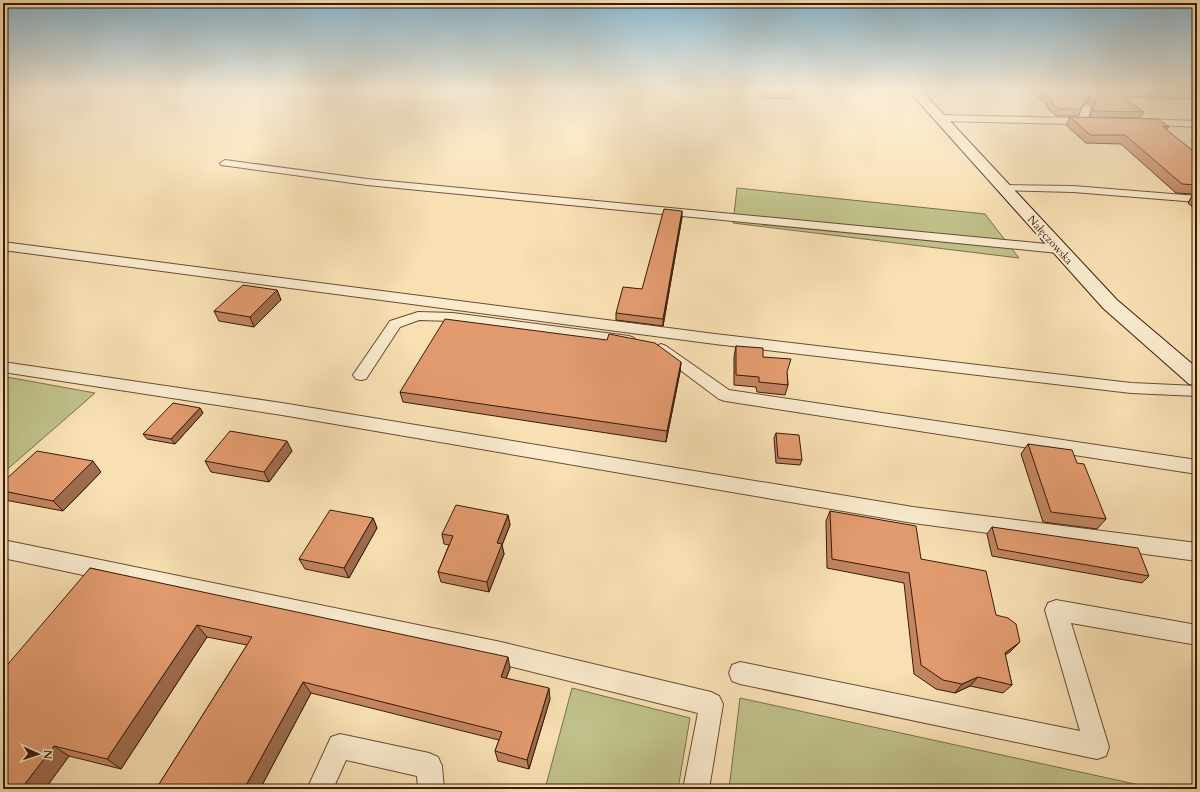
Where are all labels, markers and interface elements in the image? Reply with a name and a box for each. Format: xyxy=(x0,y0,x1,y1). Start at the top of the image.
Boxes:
street label: Nałęczowska xyxy=(1024,212,1076,268)
north arrow xyxy=(18,734,58,774)
text: N xyxy=(40,749,55,760)

